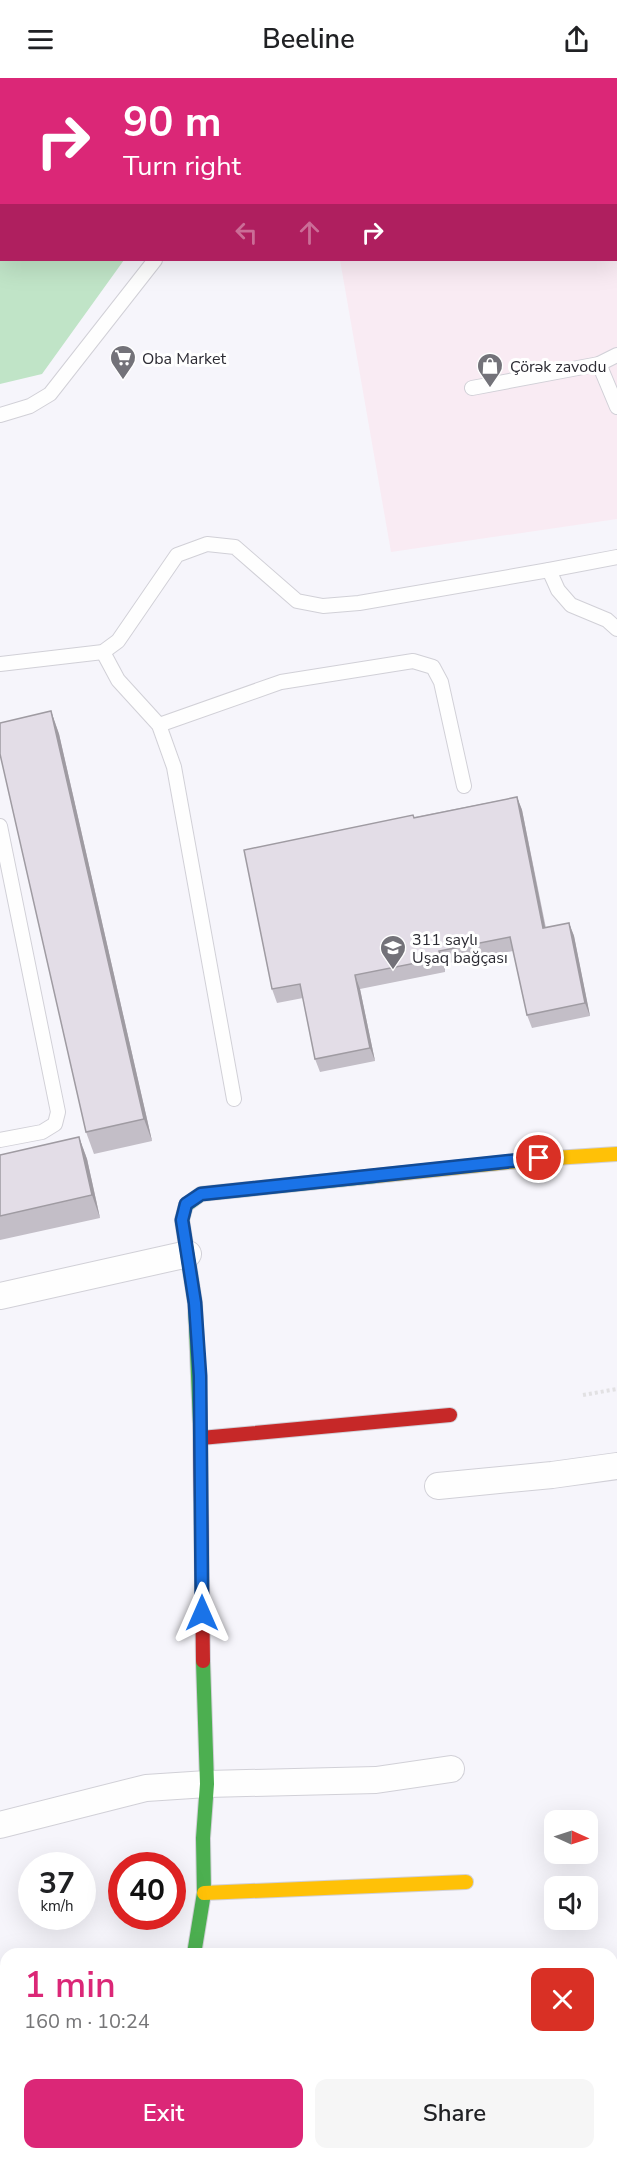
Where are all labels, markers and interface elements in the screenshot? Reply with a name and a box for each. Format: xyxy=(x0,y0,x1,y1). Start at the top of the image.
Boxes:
text: Beeline xyxy=(262,21,355,58)
icon: menu xyxy=(24,23,57,56)
icon: share xyxy=(560,23,593,56)
text: 90 m xyxy=(123,94,222,151)
icon: right xyxy=(24,102,102,180)
text: Turn right xyxy=(123,148,241,185)
icon: left xyxy=(230,216,263,249)
icon: ahead xyxy=(293,216,326,249)
icon: right xyxy=(356,216,389,249)
supermarket icon: Oba Market xyxy=(108,343,138,381)
place label: Oba Market xyxy=(142,348,226,370)
shop icon: Çörək zavodu xyxy=(475,351,505,389)
place label: Çörək zavodu xyxy=(510,356,606,378)
place label: 311 saylı Uşaq bağçası xyxy=(412,929,508,969)
school or university icon: 311 saylı Uşaq bağçası xyxy=(378,933,408,971)
pin xyxy=(513,1132,564,1183)
icon: arrive xyxy=(522,1141,555,1174)
position arrow xyxy=(170,1581,234,1645)
north arrow xyxy=(544,1810,598,1864)
map controls xyxy=(544,1810,598,1930)
speed limit sign: 40 xyxy=(108,1852,186,1930)
text: 37 xyxy=(39,1863,75,1904)
button: sound xyxy=(544,1876,598,1930)
text: km/h xyxy=(40,1896,74,1916)
text: 1 min xyxy=(24,1961,116,2010)
button: close xyxy=(531,1968,594,2031)
text: 160 m · 10:24 xyxy=(24,2008,150,2035)
button: Exit xyxy=(24,2079,303,2148)
button: Share xyxy=(315,2079,594,2148)

